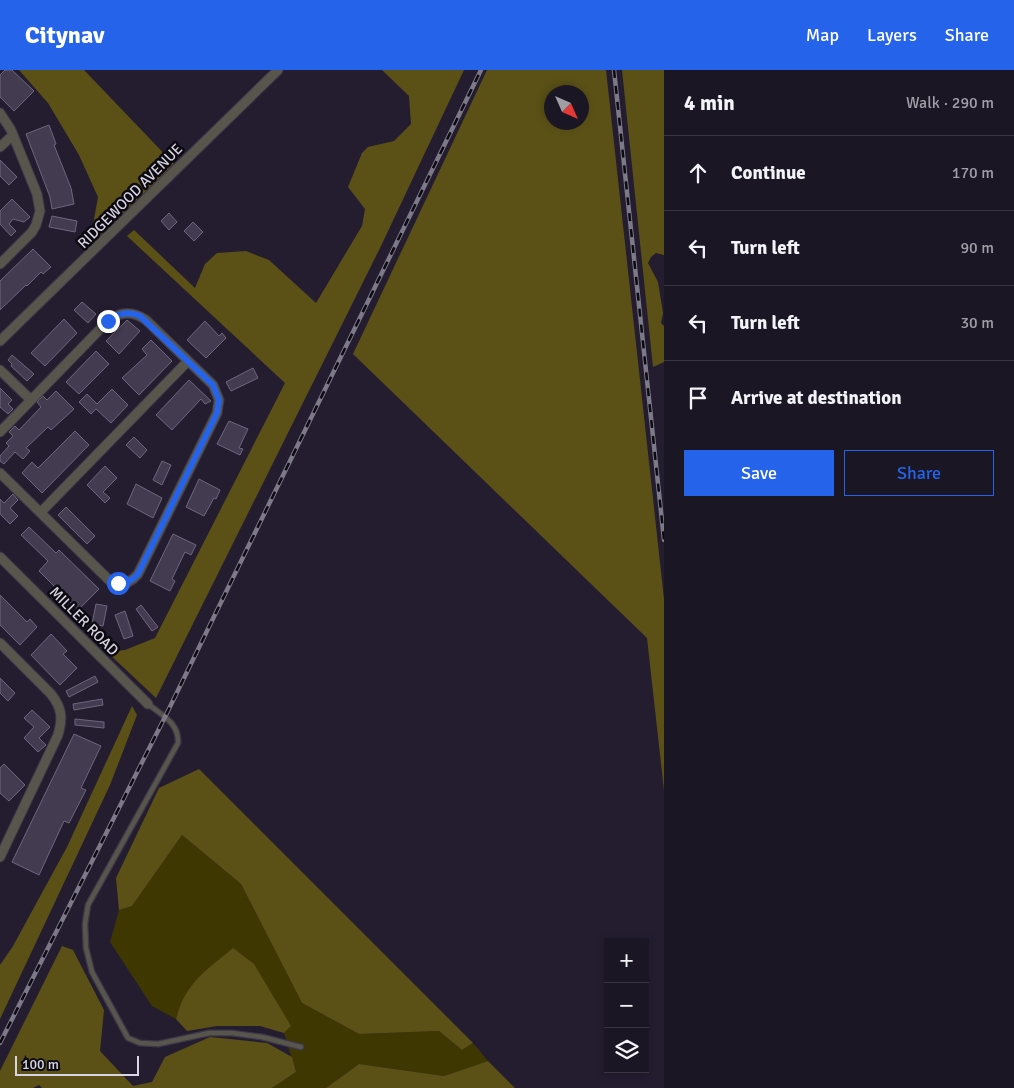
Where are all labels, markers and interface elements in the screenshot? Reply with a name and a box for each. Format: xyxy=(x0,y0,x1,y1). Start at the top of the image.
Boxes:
text: Citynav xyxy=(25,20,104,50)
text: Map xyxy=(806,24,839,46)
text: Layers xyxy=(867,24,917,46)
text: Share xyxy=(945,24,989,46)
north arrow xyxy=(544,85,589,130)
text: 4 min xyxy=(684,90,735,116)
text: Walk · 290 m xyxy=(906,93,994,113)
street label: RIDGEWOOD AVENUE xyxy=(74,140,186,252)
icon: ahead xyxy=(684,159,712,187)
text: Continue xyxy=(731,161,806,185)
text: 170 m xyxy=(952,163,994,183)
icon: left xyxy=(684,234,712,262)
text: Turn left xyxy=(731,236,800,260)
text: 90 m xyxy=(960,238,994,258)
icon: left xyxy=(684,309,712,337)
route end xyxy=(97,310,120,333)
text: Turn left xyxy=(731,311,800,335)
text: 30 m xyxy=(960,313,994,333)
icon: arrive xyxy=(684,384,712,412)
text: Arrive at destination xyxy=(731,386,902,410)
button: Save xyxy=(684,450,834,496)
button: Share xyxy=(844,450,994,496)
route start xyxy=(107,572,130,595)
street label: MILLER ROAD xyxy=(46,583,122,659)
map controls xyxy=(604,938,649,1073)
button: + xyxy=(604,938,649,983)
button: − xyxy=(604,983,649,1028)
button: layers xyxy=(604,1028,649,1073)
scale bar xyxy=(15,1053,139,1076)
text: 100 m xyxy=(22,1056,59,1073)

